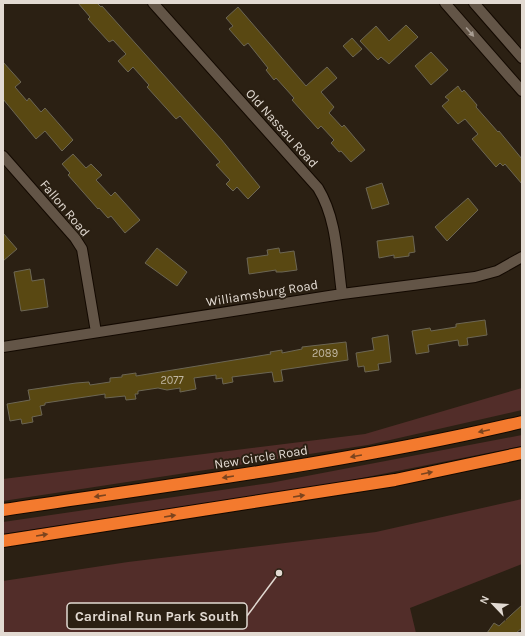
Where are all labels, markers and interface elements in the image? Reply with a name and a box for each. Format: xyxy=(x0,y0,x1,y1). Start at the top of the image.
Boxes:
one-way arrow xyxy=(466,27,475,38)
street label: Old Nassau Road xyxy=(243,86,321,170)
street label: Fallon Road xyxy=(37,177,93,239)
street label: Williamsburg Road xyxy=(205,277,319,309)
house number: 2089 xyxy=(312,347,338,360)
house number: 2077 xyxy=(160,374,184,387)
one-way arrow xyxy=(478,428,490,434)
street label: New Circle Road xyxy=(213,442,309,472)
one-way arrow xyxy=(350,453,363,459)
one-way arrow xyxy=(420,470,433,476)
one-way arrow xyxy=(222,474,234,480)
one-way arrow xyxy=(94,493,106,499)
one-way arrow xyxy=(292,493,305,499)
one-way arrow xyxy=(164,513,176,519)
one-way arrow xyxy=(35,532,48,538)
north arrow xyxy=(473,584,513,624)
text: N xyxy=(477,594,492,606)
callout: Cardinal Run Park South xyxy=(67,603,247,629)
text: Cardinal Run Park South xyxy=(75,608,239,625)

